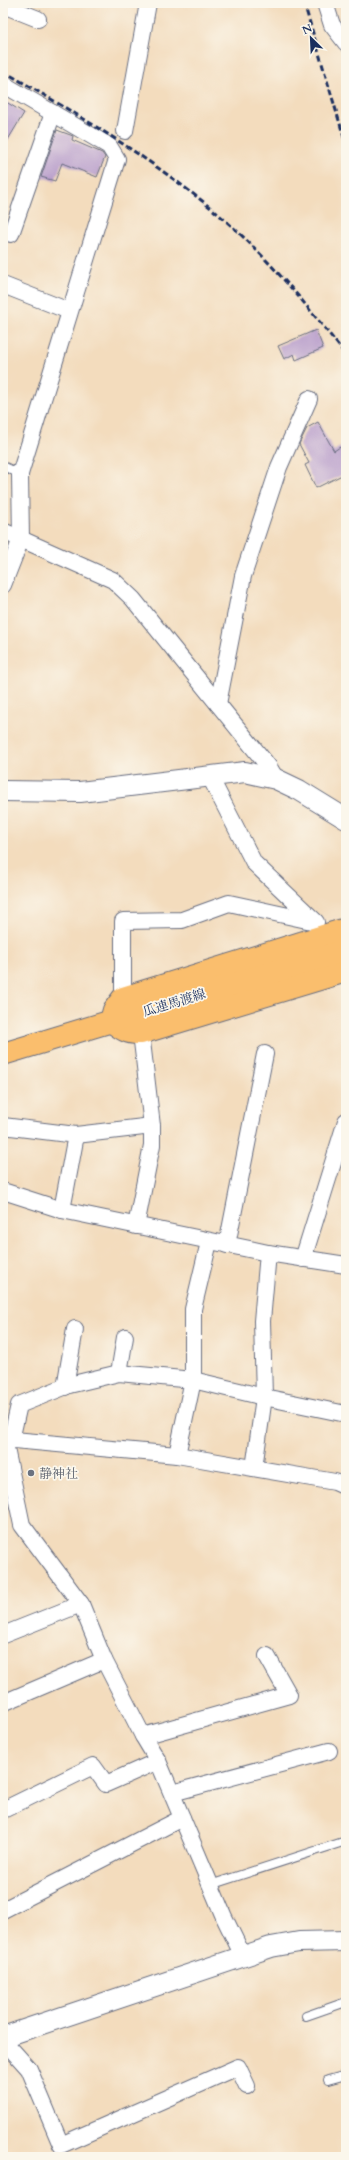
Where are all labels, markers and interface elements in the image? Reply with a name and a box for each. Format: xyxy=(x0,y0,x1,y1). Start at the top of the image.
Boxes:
north arrow xyxy=(291,18,331,58)
text: N xyxy=(300,20,315,38)
street label: 瓜連馬渡線 xyxy=(141,985,208,1021)
place label: 静神社 xyxy=(39,1465,78,1483)
marker: 静神社 xyxy=(26,1468,36,1478)

